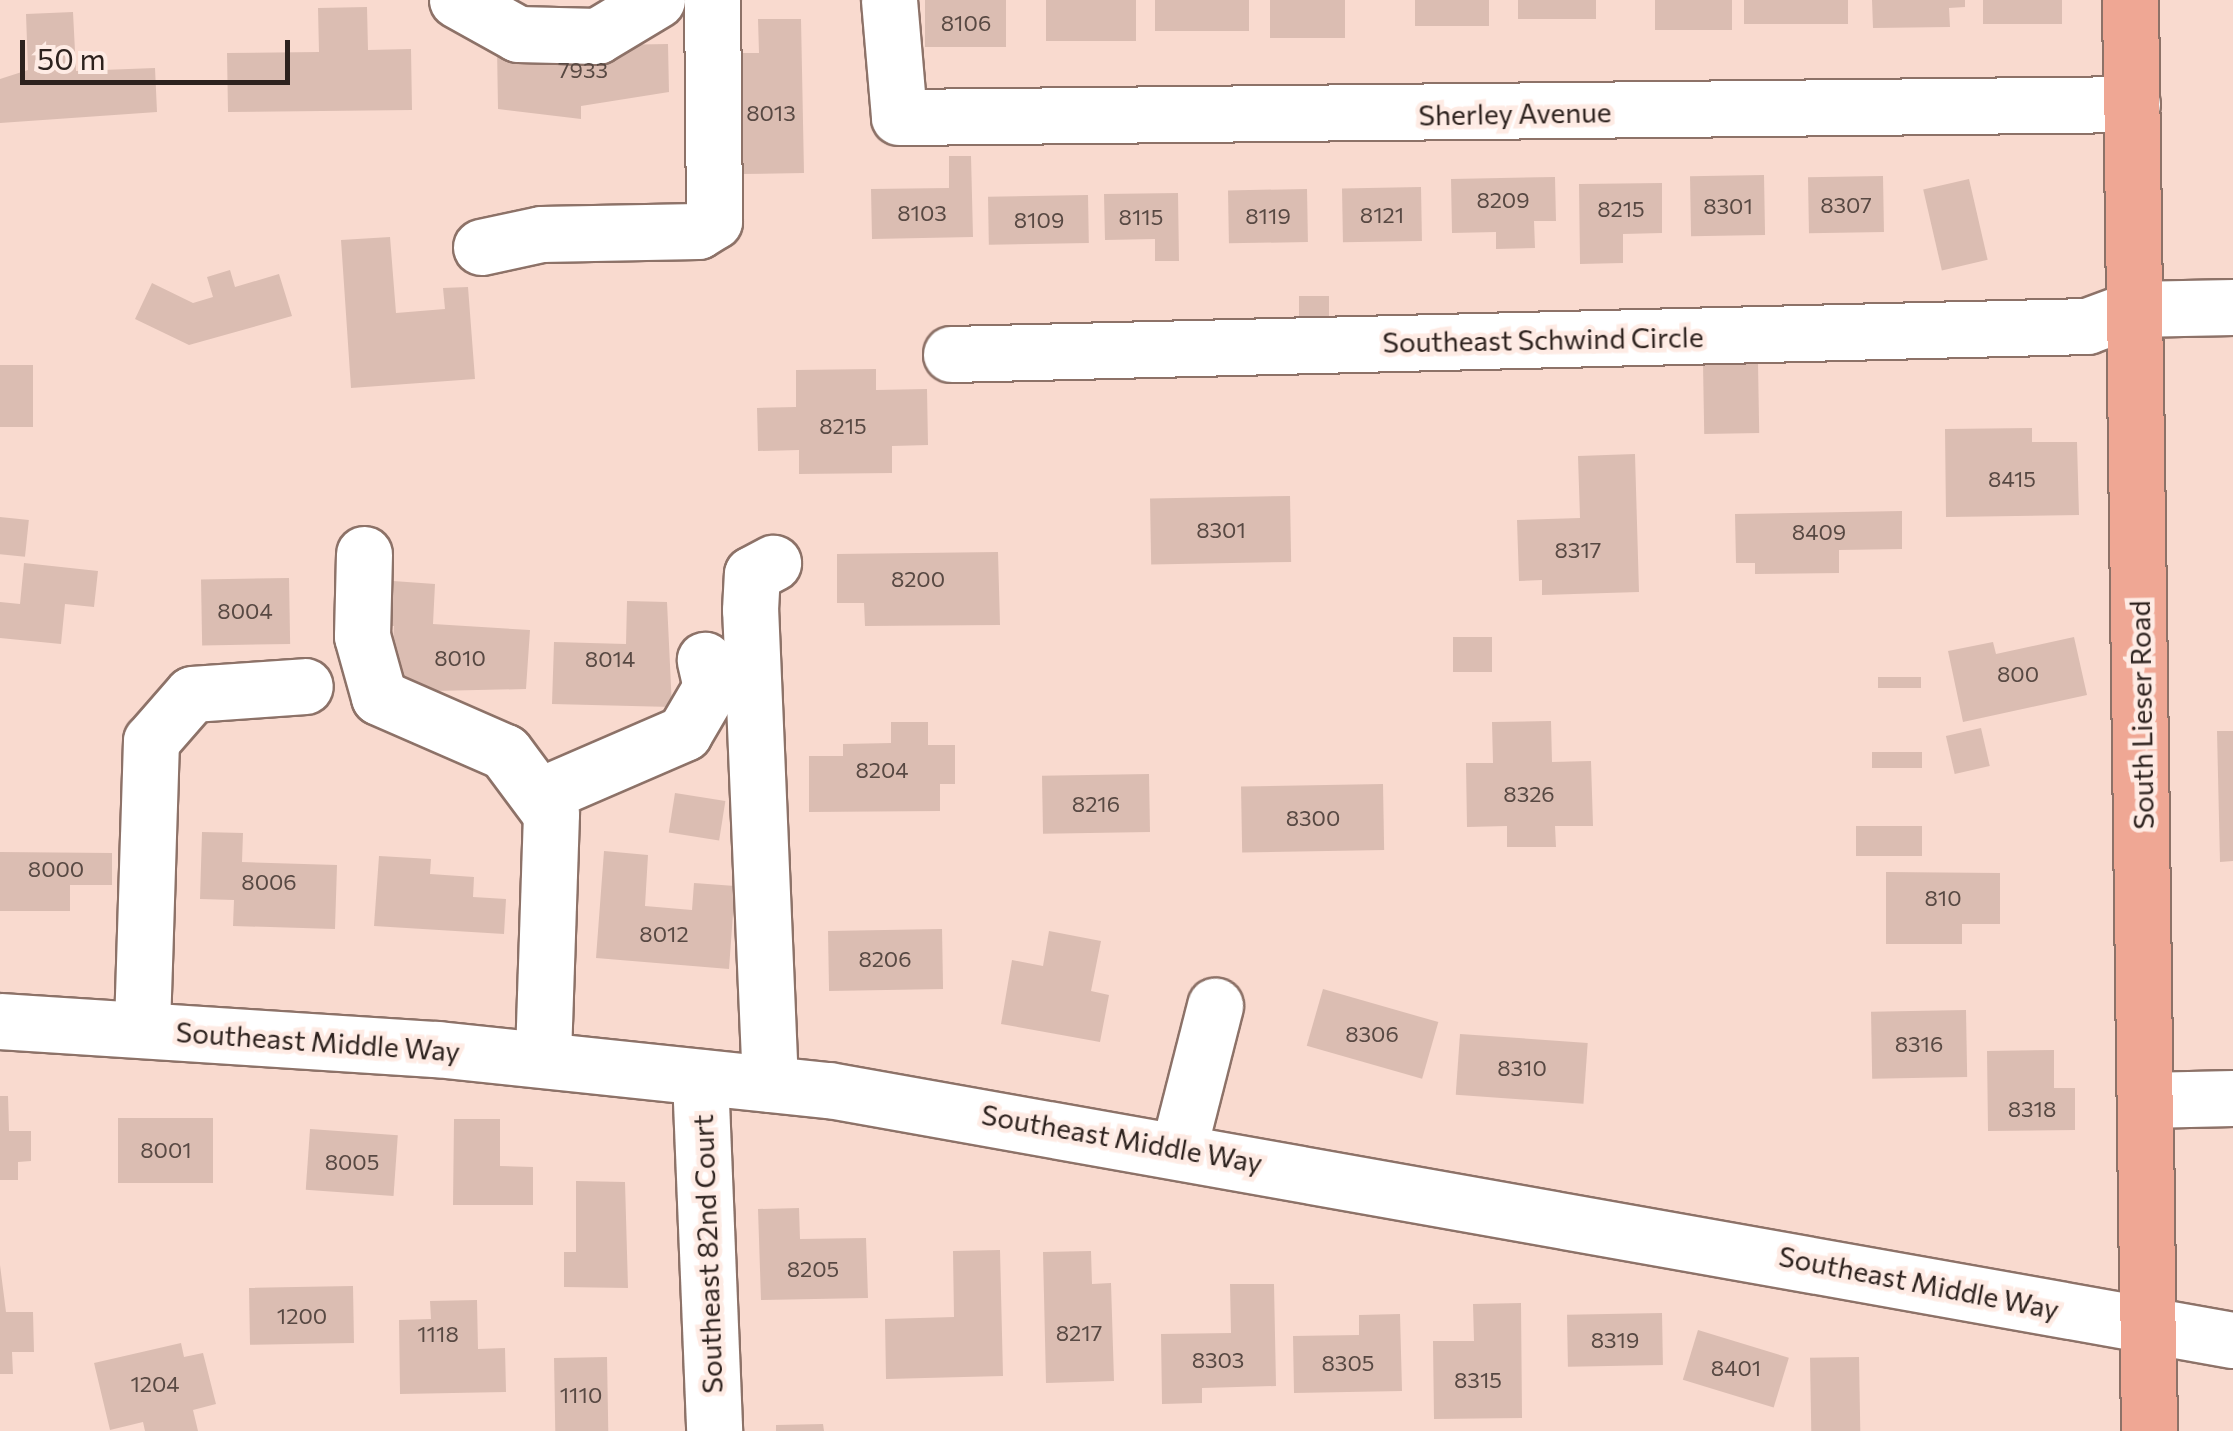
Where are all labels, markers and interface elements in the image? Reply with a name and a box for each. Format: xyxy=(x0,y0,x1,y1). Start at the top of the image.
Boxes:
house number: 8106 xyxy=(941,10,991,36)
scale bar xyxy=(25,20,295,82)
text: 50 m xyxy=(37,39,106,76)
house number: 7933 xyxy=(558,57,608,83)
street label: Sherley Avenue xyxy=(1418,95,1612,131)
house number: 8013 xyxy=(746,100,796,126)
house number: 8209 xyxy=(1476,187,1530,213)
house number: 8307 xyxy=(1820,192,1872,218)
house number: 8301 xyxy=(1703,193,1753,219)
house number: 8215 xyxy=(1597,196,1645,222)
house number: 8103 xyxy=(897,200,947,226)
house number: 8121 xyxy=(1360,202,1404,228)
house number: 8119 xyxy=(1245,203,1291,229)
house number: 8115 xyxy=(1119,204,1163,230)
house number: 8109 xyxy=(1014,207,1064,233)
street label: Southeast Schwind Circle xyxy=(1382,319,1704,359)
house number: 8215 xyxy=(819,413,867,439)
house number: 8415 xyxy=(1988,466,2036,492)
house number: 8301 xyxy=(1196,517,1246,543)
house number: 8409 xyxy=(1792,519,1846,545)
house number: 8317 xyxy=(1555,537,1601,563)
house number: 8200 xyxy=(891,566,945,592)
house number: 8004 xyxy=(217,598,273,624)
street label: South Lieser Road xyxy=(2122,600,2160,830)
house number: 8010 xyxy=(434,645,486,671)
house number: 8014 xyxy=(585,646,635,672)
house number: 800 xyxy=(1997,661,2039,687)
house number: 8204 xyxy=(856,757,908,783)
house number: 8326 xyxy=(1503,781,1555,807)
house number: 8216 xyxy=(1072,791,1120,817)
house number: 8300 xyxy=(1286,805,1340,831)
house number: 8000 xyxy=(28,856,84,882)
house number: 8006 xyxy=(241,869,297,895)
house number: 810 xyxy=(1924,885,1962,911)
house number: 8012 xyxy=(639,921,689,947)
house number: 8206 xyxy=(858,946,912,972)
street label: Southeast Middle Way xyxy=(175,1014,461,1068)
house number: 8306 xyxy=(1345,1021,1399,1047)
house number: 8316 xyxy=(1895,1031,1943,1057)
house number: 8310 xyxy=(1497,1055,1547,1081)
house number: 8318 xyxy=(2008,1096,2056,1122)
street label: Southeast Middle Way xyxy=(979,1097,1265,1179)
street label: Southeast 82nd Court xyxy=(685,1114,729,1394)
house number: 8001 xyxy=(140,1137,192,1163)
house number: 8005 xyxy=(325,1149,379,1175)
street label: Southeast Middle Way xyxy=(1776,1238,2062,1326)
house number: 8205 xyxy=(787,1256,839,1282)
house number: 1200 xyxy=(277,1303,327,1329)
house number: 8217 xyxy=(1056,1320,1102,1346)
house number: 1118 xyxy=(417,1321,459,1347)
house number: 8319 xyxy=(1591,1327,1639,1353)
house number: 8303 xyxy=(1192,1347,1244,1373)
house number: 8305 xyxy=(1322,1350,1374,1376)
house number: 8401 xyxy=(1711,1355,1761,1381)
house number: 8315 xyxy=(1454,1367,1502,1393)
house number: 1204 xyxy=(130,1371,180,1397)
house number: 1110 xyxy=(560,1382,602,1408)

